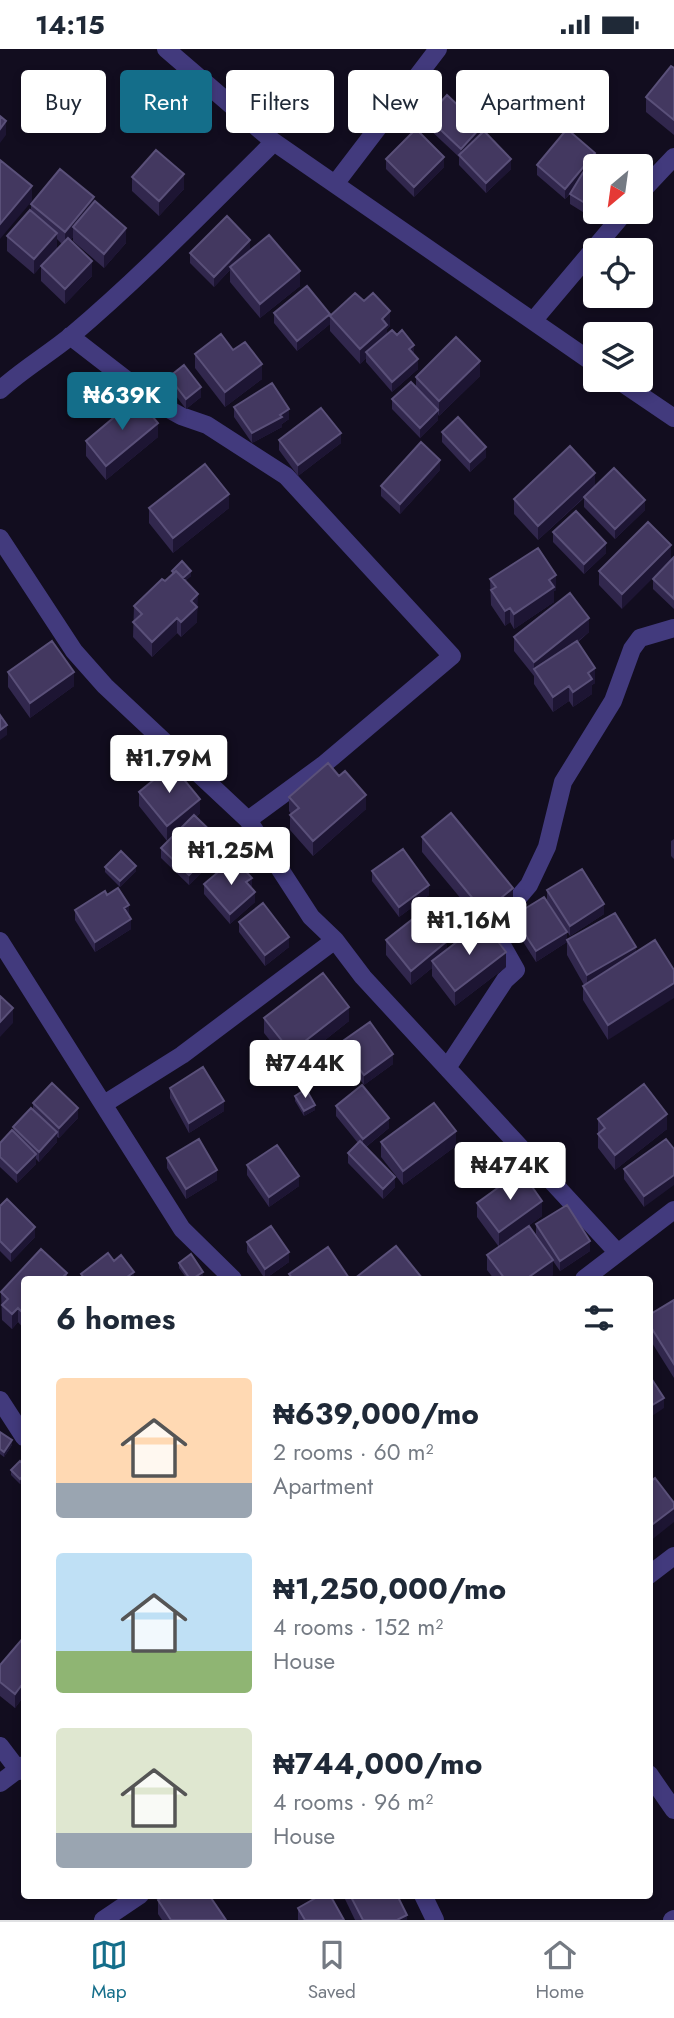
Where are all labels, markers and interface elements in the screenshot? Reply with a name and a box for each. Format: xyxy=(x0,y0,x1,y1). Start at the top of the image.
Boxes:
text: 14:15 xyxy=(35,6,105,44)
chip: Buy xyxy=(21,70,106,133)
chip: Rent xyxy=(120,70,212,133)
chip: Filters xyxy=(226,70,334,133)
chip: New xyxy=(348,70,442,133)
chip: Apartment xyxy=(456,70,609,133)
north arrow xyxy=(583,154,653,224)
map controls xyxy=(583,154,653,392)
button: locate xyxy=(583,238,653,308)
button: layers xyxy=(583,322,653,392)
pin: ₦639K xyxy=(73,373,171,432)
text: ₦639K xyxy=(83,378,161,412)
pin: ₦1.79M xyxy=(112,735,226,795)
text: ₦1.79M xyxy=(126,741,212,775)
pin: ₦1.25M xyxy=(174,827,288,887)
text: ₦1.25M xyxy=(188,833,274,867)
pin: ₦1.16M xyxy=(412,897,526,957)
text: ₦1.16M xyxy=(427,903,511,937)
pin: ₦744K xyxy=(256,1041,354,1100)
text: ₦744K xyxy=(266,1046,344,1080)
pin: ₦474K xyxy=(461,1143,559,1202)
text: ₦474K xyxy=(471,1148,549,1182)
text: 6 homes xyxy=(56,1297,175,1340)
icon: filters xyxy=(580,1299,618,1337)
text: ₦639,000/mo xyxy=(273,1392,479,1435)
icon: home xyxy=(112,1406,196,1490)
text: 2 rooms · 60 m² xyxy=(273,1435,433,1469)
text: Apartment xyxy=(273,1469,373,1503)
text: ₦1,250,000/mo xyxy=(273,1567,506,1610)
icon: home xyxy=(112,1581,196,1665)
text: 4 rooms · 152 m² xyxy=(273,1610,443,1644)
text: House xyxy=(273,1644,335,1678)
text: ₦744,000/mo xyxy=(273,1742,482,1785)
icon: home xyxy=(112,1756,196,1840)
text: 4 rooms · 96 m² xyxy=(273,1785,433,1819)
text: House xyxy=(273,1819,335,1853)
tab: Map xyxy=(90,1936,128,2005)
tab: Saved xyxy=(308,1936,356,2005)
tab: Home xyxy=(536,1936,584,2005)

